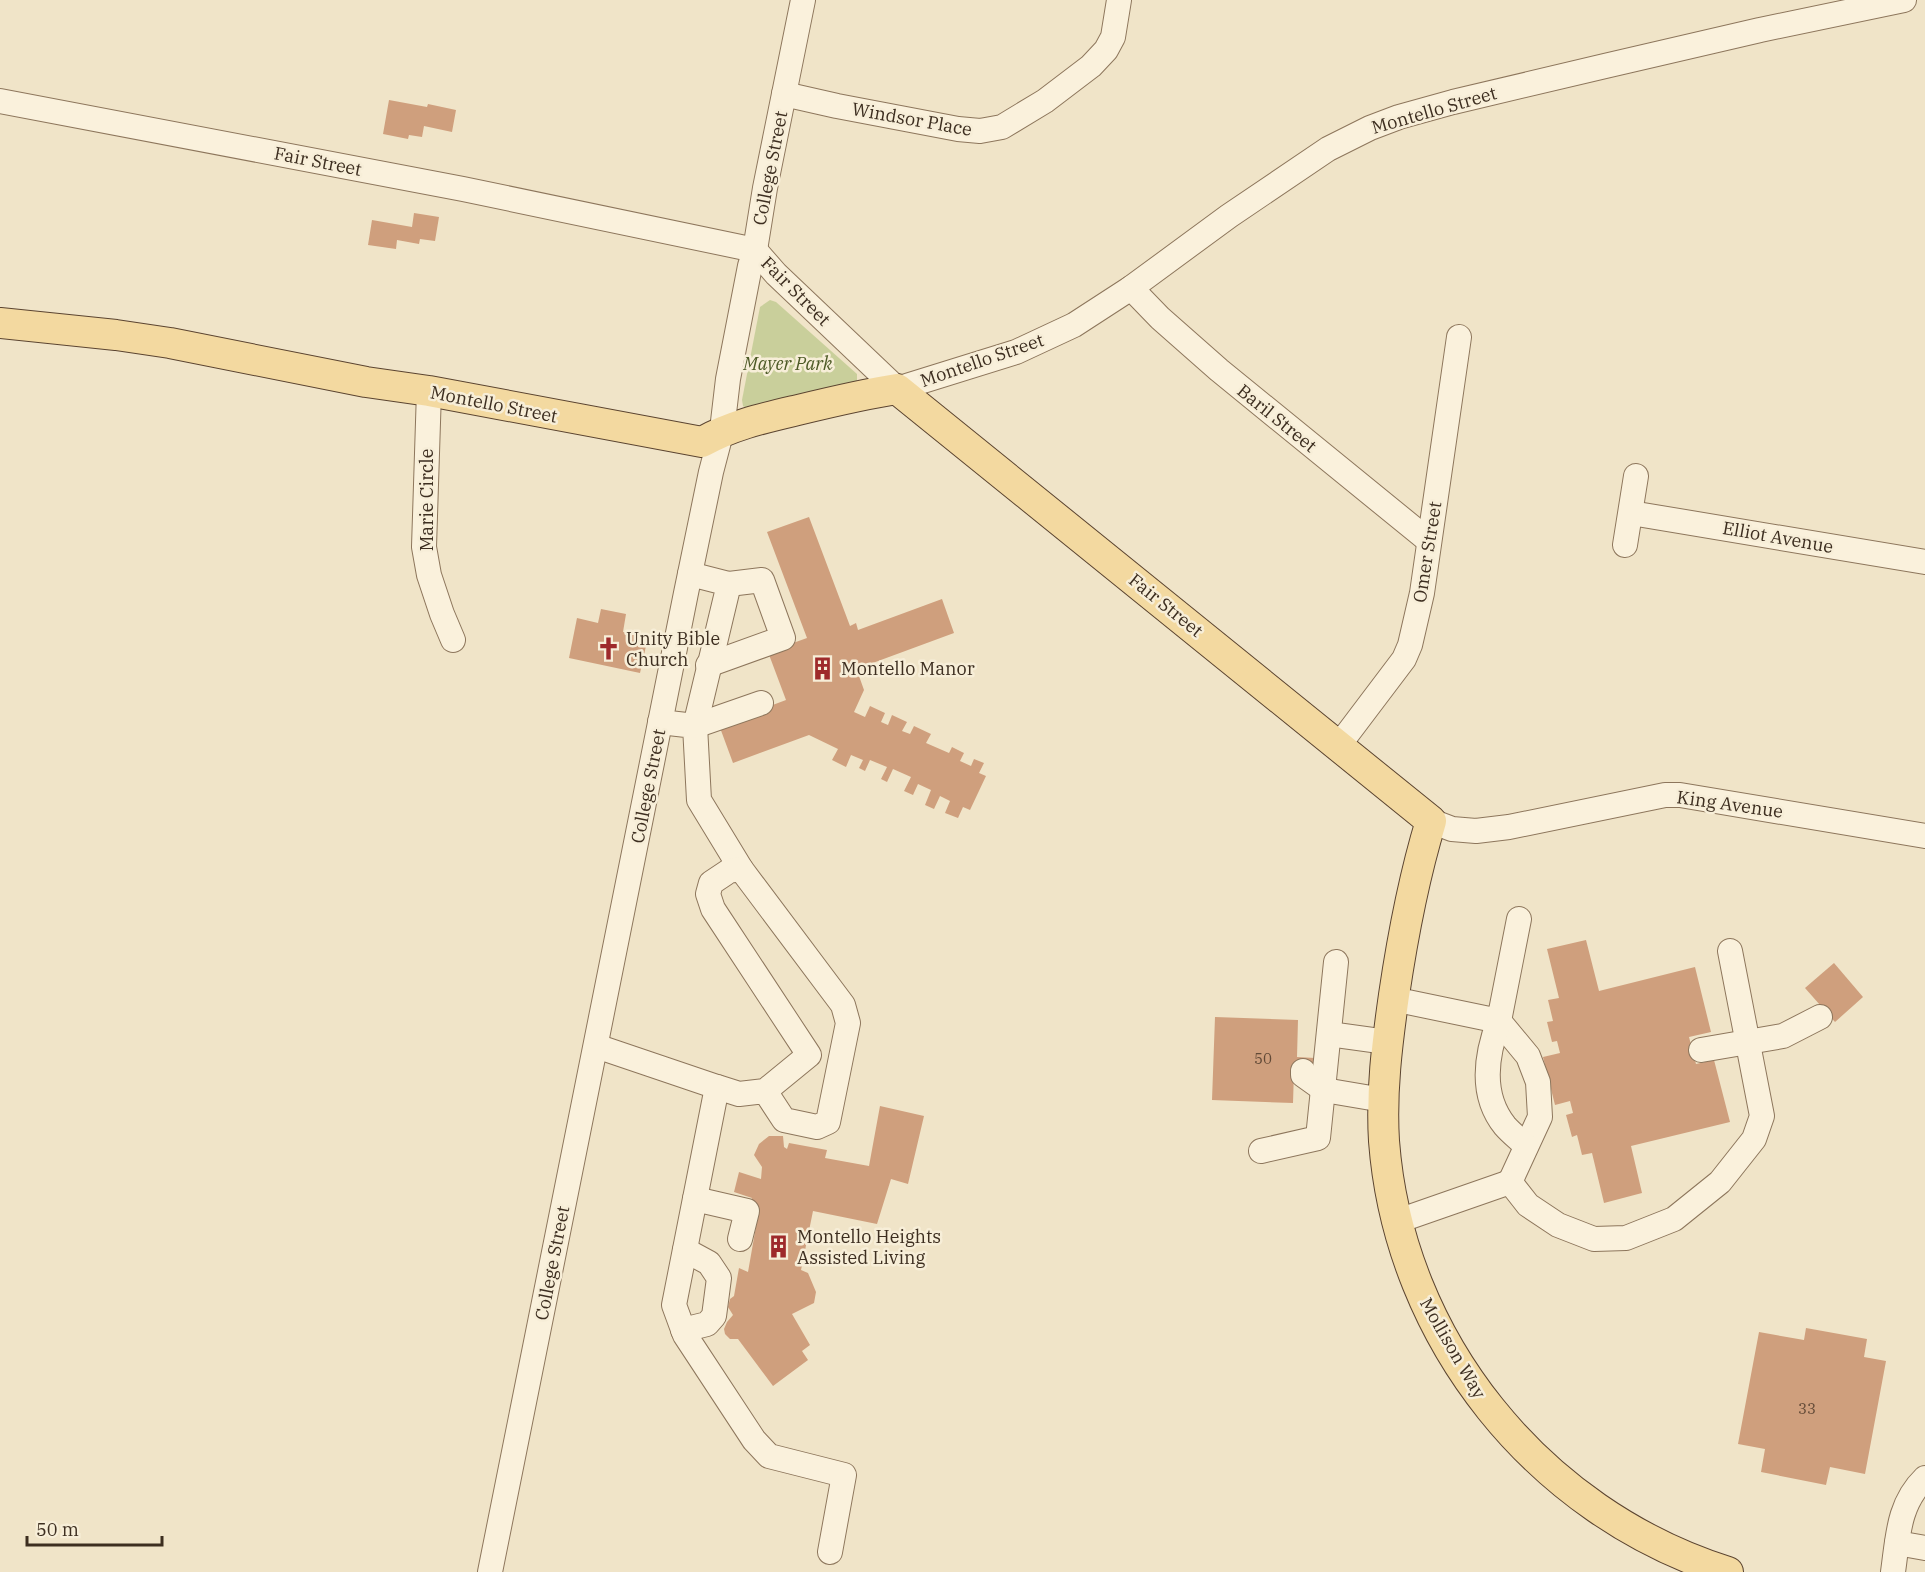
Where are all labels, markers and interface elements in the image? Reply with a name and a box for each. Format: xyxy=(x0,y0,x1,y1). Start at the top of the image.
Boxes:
street label: Montello Street xyxy=(1369,81,1499,139)
street label: Windsor Place xyxy=(850,97,974,141)
street label: College Street xyxy=(748,109,792,227)
street label: Fair Street xyxy=(272,141,364,181)
street label: Fair Street xyxy=(756,251,836,331)
street label: Montello Street xyxy=(917,328,1047,392)
park label: Mayer Park xyxy=(742,352,833,375)
street label: Baril Street xyxy=(1233,379,1321,457)
street label: Montello Street xyxy=(428,380,560,428)
street label: Marie Circle xyxy=(415,449,438,551)
street label: Omer Street xyxy=(1408,500,1446,604)
street label: Elliot Avenue xyxy=(1721,516,1835,558)
street label: Fair Street xyxy=(1124,568,1208,642)
place label: Unity Bible Church xyxy=(626,627,720,671)
church icon: Unity Bible Church xyxy=(595,635,621,661)
building icon: Montello Manor xyxy=(810,655,836,681)
place label: Montello Manor xyxy=(841,657,975,680)
street label: College Street xyxy=(626,727,670,845)
street label: King Avenue xyxy=(1675,785,1785,823)
house number: 50 xyxy=(1254,1049,1272,1068)
street label: College Street xyxy=(530,1204,574,1322)
place label: Montello Heights Assisted Living xyxy=(797,1225,941,1269)
building icon: Montello Heights Assisted Living xyxy=(766,1233,792,1259)
street label: Mollison Way xyxy=(1415,1294,1491,1403)
house number: 33 xyxy=(1798,1399,1816,1418)
scale bar xyxy=(27,1509,162,1547)
text: 50 m xyxy=(36,1518,79,1541)

